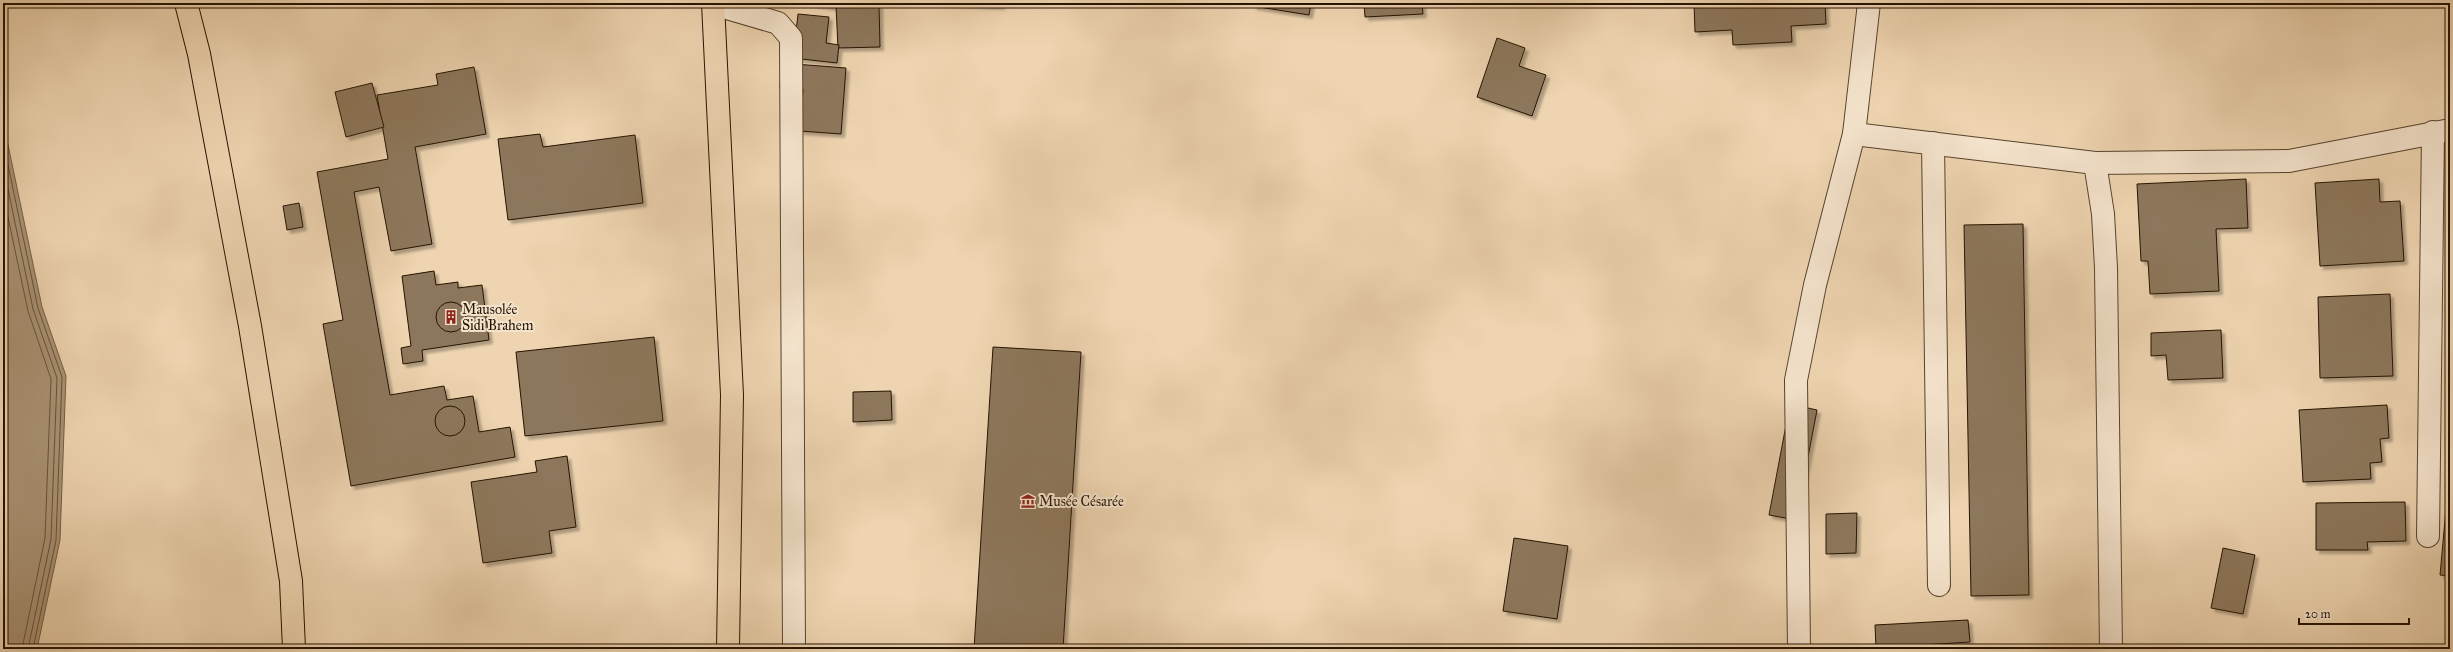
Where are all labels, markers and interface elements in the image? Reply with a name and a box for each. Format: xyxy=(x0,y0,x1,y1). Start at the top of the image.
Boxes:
place label: Mausolée Sidi Brahem xyxy=(462,301,534,334)
building icon: Mausolée Sidi Brahem xyxy=(443,309,459,325)
museum icon: Musée Césarée xyxy=(1020,493,1036,509)
place label: Musée Césarée xyxy=(1039,493,1124,510)
scale bar xyxy=(2299,600,2409,626)
text: 20 m xyxy=(2305,607,2331,621)

